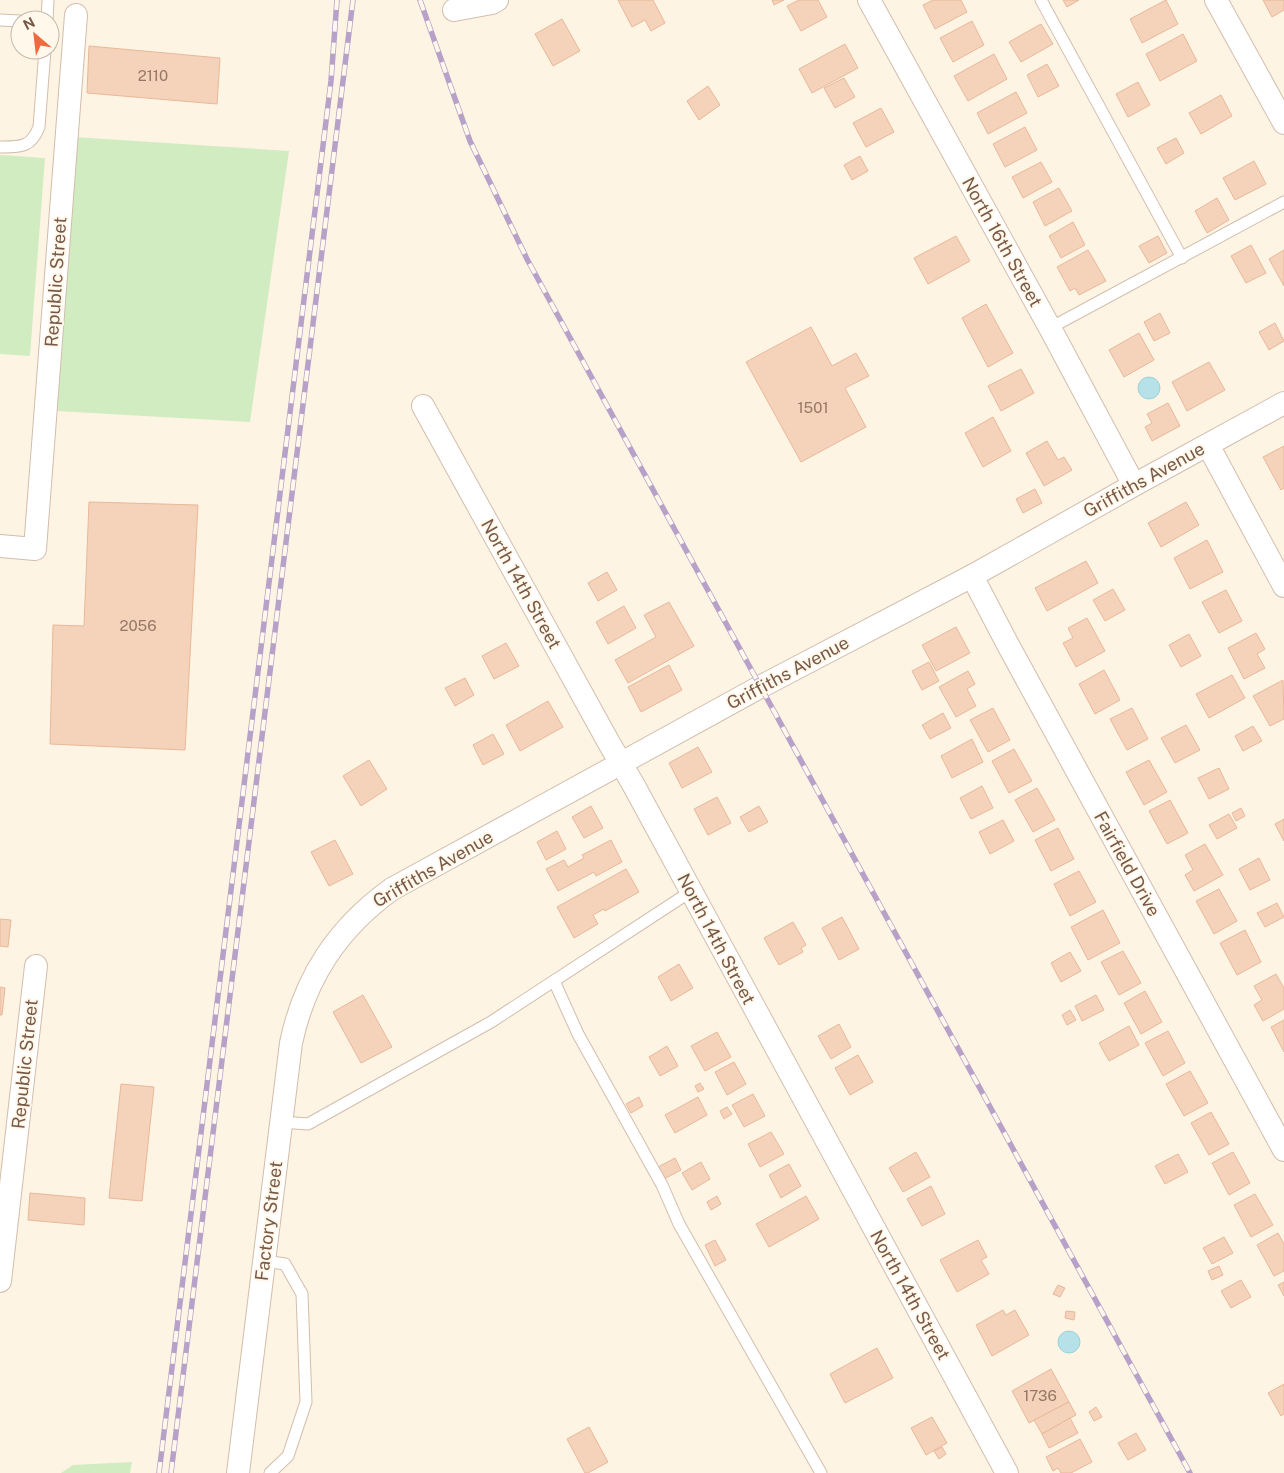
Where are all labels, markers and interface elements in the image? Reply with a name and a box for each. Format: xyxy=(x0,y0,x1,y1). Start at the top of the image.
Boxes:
north arrow xyxy=(10,10,60,60)
text: N xyxy=(20,14,37,33)
house number: 2110 xyxy=(138,67,168,84)
street label: North 16th Street xyxy=(958,173,1047,310)
street label: Republic Street xyxy=(40,216,71,348)
house number: 1501 xyxy=(798,399,829,416)
street label: Griffiths Avenue xyxy=(1079,438,1208,522)
street label: North 14th Street xyxy=(477,515,566,652)
house number: 2056 xyxy=(119,617,157,634)
street label: Griffiths Avenue xyxy=(723,632,852,714)
street label: Fairfield Drive xyxy=(1090,808,1165,920)
street label: Griffiths Avenue xyxy=(369,826,497,912)
street label: North 14th Street xyxy=(673,870,760,1008)
street label: Republic Street xyxy=(7,998,42,1130)
street label: Factory Street xyxy=(251,1160,286,1282)
street label: North 14th Street xyxy=(866,1226,955,1363)
house number: 1736 xyxy=(1023,1387,1057,1404)

